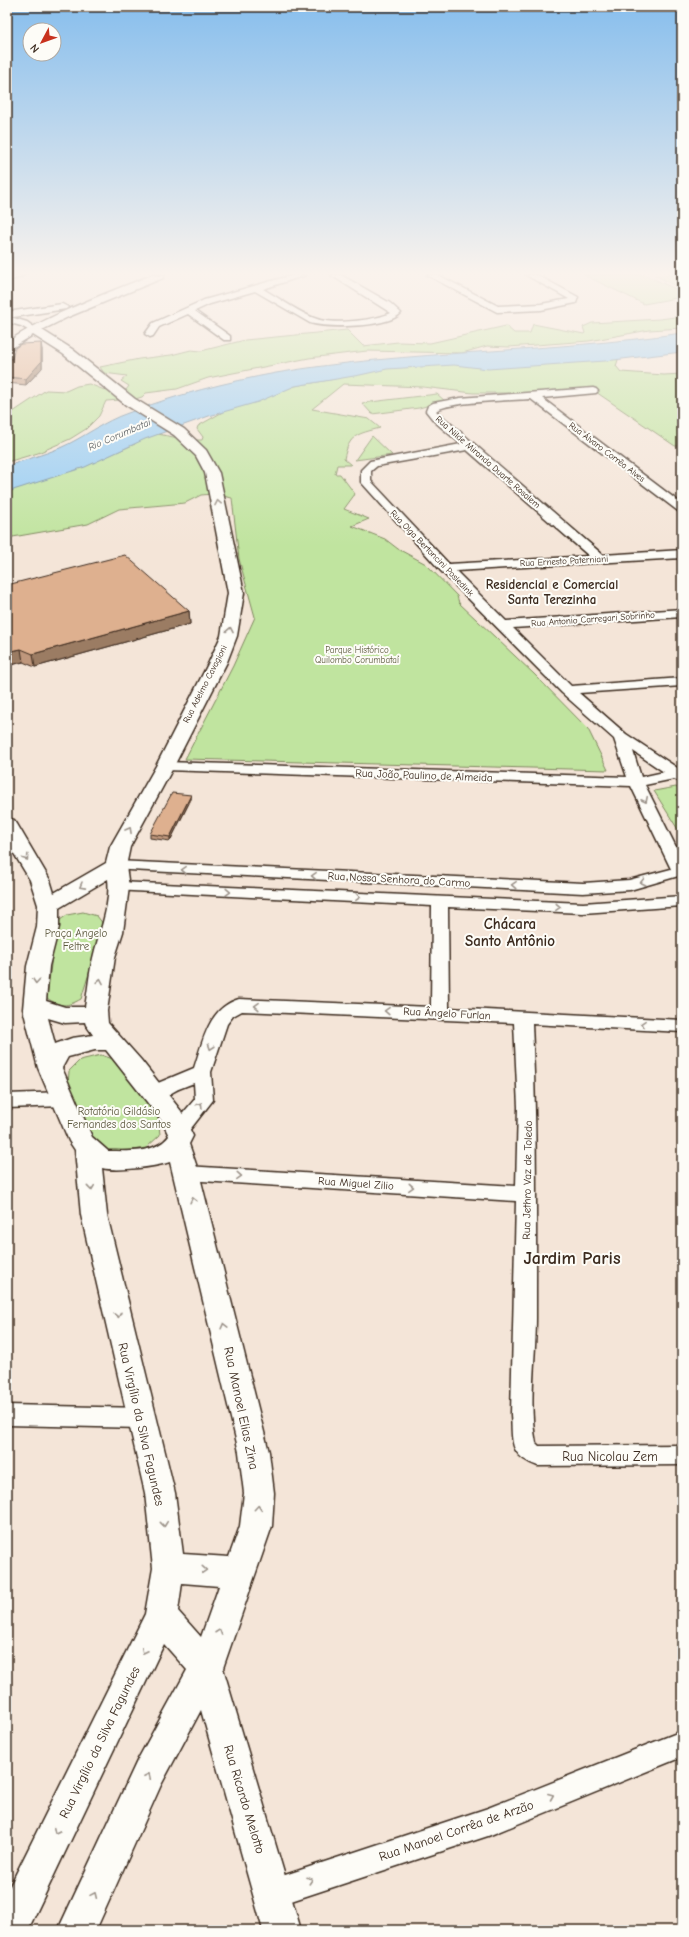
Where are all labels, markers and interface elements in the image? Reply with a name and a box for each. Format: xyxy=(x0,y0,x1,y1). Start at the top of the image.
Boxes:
north arrow xyxy=(22,22,62,62)
text: N xyxy=(28,41,42,55)
street label: Rua Nilde Miranda Duarte Rosalem xyxy=(434,414,542,510)
water label: Rio Corumbataí xyxy=(86,416,154,453)
street label: Rua Álvaro Corrêa Alves xyxy=(567,419,648,484)
one-way arrow xyxy=(214,499,222,506)
street label: Rua Olga Bertoncini Posledink xyxy=(388,508,476,599)
street label: Rua Ernesto Paterniani xyxy=(520,554,608,568)
district label: Residencial e Comercial Santa Terezinha xyxy=(486,577,618,607)
street label: Rua Antonio Carregari Sobrinho xyxy=(531,610,655,628)
one-way arrow xyxy=(226,627,234,633)
street label: Rua Adelmo Cavagioni xyxy=(181,643,229,725)
park label: Parque Histórico Quilombo Corumbataí xyxy=(315,645,400,665)
street label: Rua João Paulino de Almeida xyxy=(355,767,493,784)
one-way arrow xyxy=(640,796,648,803)
one-way arrow xyxy=(124,827,131,834)
one-way arrow xyxy=(21,853,28,860)
one-way arrow xyxy=(181,865,187,874)
street label: Rua Nossa Senhora do Carmo xyxy=(327,869,471,890)
one-way arrow xyxy=(311,871,317,880)
one-way arrow xyxy=(640,877,647,886)
one-way arrow xyxy=(511,880,517,889)
one-way arrow xyxy=(79,881,86,888)
one-way arrow xyxy=(225,888,231,896)
one-way arrow xyxy=(355,893,361,902)
one-way arrow xyxy=(555,902,561,911)
district label: Chácara Santo Antônio xyxy=(465,915,555,950)
park label: Praça Angelo Feltre xyxy=(45,927,108,953)
one-way arrow xyxy=(32,978,41,984)
one-way arrow xyxy=(95,978,104,984)
one-way arrow xyxy=(254,1002,260,1010)
street label: Rua Ângelo Furlan xyxy=(403,1004,491,1022)
one-way arrow xyxy=(384,1007,390,1015)
one-way arrow xyxy=(640,1020,646,1028)
one-way arrow xyxy=(207,1043,215,1050)
one-way arrow xyxy=(195,1102,203,1109)
park label: Rotatória Gildásio Fernandes dos Santos xyxy=(67,1105,171,1131)
street label: Rua Jethro Vaz de Toledo xyxy=(520,1120,535,1240)
one-way arrow xyxy=(236,1171,242,1180)
street label: Rua Miguel Zilio xyxy=(318,1174,394,1193)
one-way arrow xyxy=(408,1182,414,1191)
one-way arrow xyxy=(87,1185,96,1191)
one-way arrow xyxy=(189,1197,198,1204)
district label: Jardim Paris xyxy=(523,1248,621,1269)
one-way arrow xyxy=(113,1312,121,1319)
one-way arrow xyxy=(220,1323,229,1330)
street label: Rua Virgílio da Silva Fagundes xyxy=(115,1341,168,1507)
street label: Rua Manoel Elias Zina xyxy=(221,1345,262,1471)
street label: Rua Nicolau Zem xyxy=(562,1449,658,1464)
one-way arrow xyxy=(253,1505,262,1511)
one-way arrow xyxy=(159,1521,168,1527)
one-way arrow xyxy=(201,1566,207,1574)
one-way arrow xyxy=(214,1628,222,1635)
one-way arrow xyxy=(141,1647,149,1655)
street label: Rua Virgílio da Silva Fagundes xyxy=(56,1664,143,1821)
street label: Rua Ricardo Melotto xyxy=(221,1743,268,1855)
one-way arrow xyxy=(143,1773,151,1781)
one-way arrow xyxy=(547,1793,555,1801)
street label: Rua Manoel Corrêa de Arzão xyxy=(377,1797,536,1864)
one-way arrow xyxy=(53,1827,61,1834)
one-way arrow xyxy=(306,1877,313,1885)
one-way arrow xyxy=(89,1891,97,1898)

